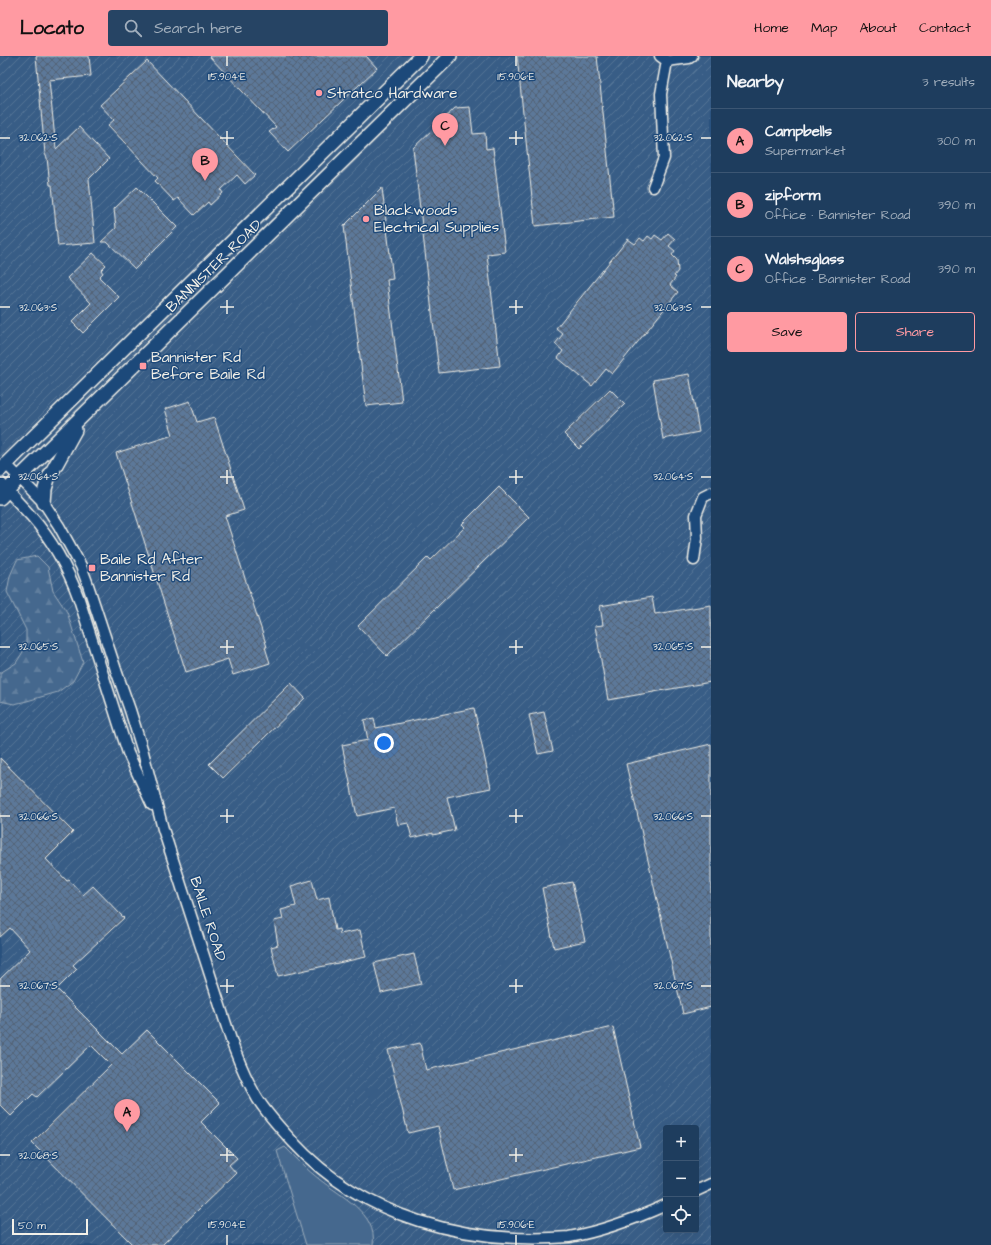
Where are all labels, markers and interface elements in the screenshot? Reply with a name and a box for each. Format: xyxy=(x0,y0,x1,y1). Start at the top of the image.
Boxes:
search box xyxy=(108,10,388,46)
text: Locato xyxy=(20,15,84,42)
icon: search xyxy=(122,17,144,39)
text: Search here xyxy=(154,18,242,39)
text: Home xyxy=(754,18,789,38)
text: Map xyxy=(811,18,837,38)
text: About xyxy=(859,18,897,38)
text: Contact xyxy=(919,18,971,38)
text: 115.904°E xyxy=(208,70,246,84)
text: 115.906°E xyxy=(497,70,535,84)
text: Nearby xyxy=(727,70,784,94)
text: 3 results xyxy=(922,73,975,91)
place label: Stratco Hardware xyxy=(327,83,457,104)
marker: Stratco Hardware xyxy=(314,88,324,98)
pin: C xyxy=(432,113,458,146)
text: Campbells xyxy=(765,121,832,142)
text: 32.062°S xyxy=(18,131,58,145)
text: 32.062°S xyxy=(653,131,693,145)
text: A xyxy=(736,132,744,150)
text: 300 m xyxy=(937,132,975,150)
text: Supermarket xyxy=(765,142,846,160)
pin: B xyxy=(192,148,218,181)
text: zipform xyxy=(765,185,820,206)
text: B xyxy=(735,196,745,214)
text: 390 m xyxy=(937,196,975,214)
place label: Blackwoods Electrical Supplies xyxy=(374,200,500,238)
text: Office · Bannister Road xyxy=(765,206,911,224)
street label: BANNISTER ROAD xyxy=(161,214,267,317)
marker: Blackwoods Electrical Supplies xyxy=(361,214,371,224)
text: Walshsglass xyxy=(765,249,844,270)
text: C xyxy=(735,260,745,278)
text: 390 m xyxy=(937,260,975,278)
text: Office · Bannister Road xyxy=(765,270,911,288)
text: 32.063°S xyxy=(19,301,58,315)
text: 32.063°S xyxy=(654,301,693,315)
button: Save xyxy=(727,312,847,352)
button: Share xyxy=(855,312,975,352)
place label: Bannister Rd Before Baile Rd xyxy=(151,347,265,385)
marker: Bannister Rd Before Baile Rd xyxy=(138,361,148,371)
text: 32.064°S xyxy=(18,470,59,484)
text: 32.064°S xyxy=(653,470,694,484)
place label: Baile Rd After Bannister Rd xyxy=(100,549,202,587)
marker: Baile Rd After Bannister Rd xyxy=(87,563,97,573)
text: 32.065°S xyxy=(18,640,59,654)
text: 32.065°S xyxy=(653,640,694,654)
your location xyxy=(374,733,394,753)
text: 32.066°S xyxy=(18,810,58,824)
text: 32.066°S xyxy=(653,810,693,824)
street label: BAILE ROAD xyxy=(184,874,232,964)
text: 32.067°S xyxy=(18,979,58,993)
text: 32.067°S xyxy=(653,979,693,993)
pin: A xyxy=(114,1099,140,1132)
map controls xyxy=(663,1125,699,1233)
button: + xyxy=(663,1125,699,1161)
text: 32.068°S xyxy=(18,1149,59,1163)
button: − xyxy=(663,1161,699,1197)
button: locate xyxy=(663,1197,699,1233)
scale bar xyxy=(12,1217,88,1236)
text: 50 m xyxy=(18,1218,46,1233)
text: 115.904°E xyxy=(208,1218,246,1232)
text: 115.906°E xyxy=(497,1218,535,1232)

